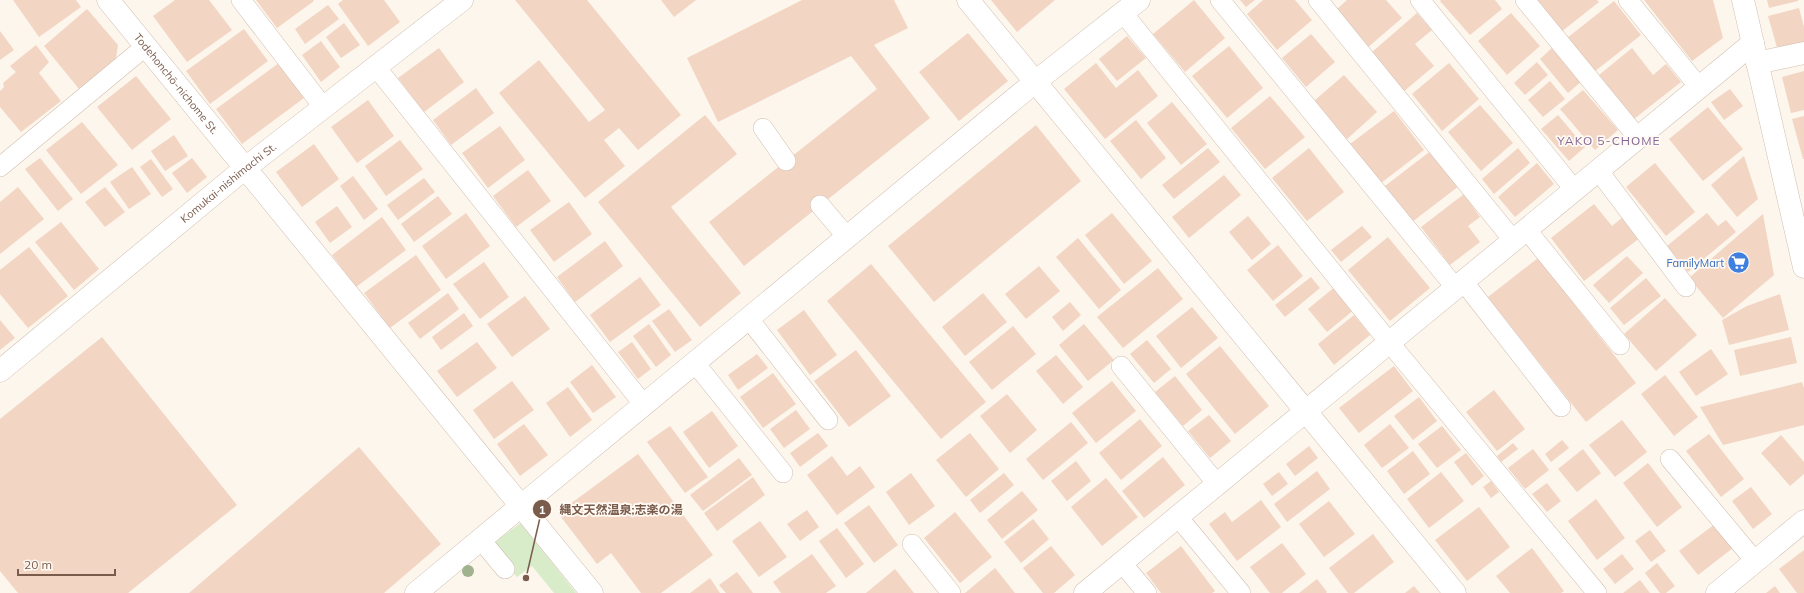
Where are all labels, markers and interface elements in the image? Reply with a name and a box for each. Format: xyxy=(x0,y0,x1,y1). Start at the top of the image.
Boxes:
street label: Todehonchō-nichome St. xyxy=(131,30,222,137)
district label: YAKO 5-CHOME xyxy=(1556,133,1661,148)
street label: Komukai-nishimachi St. xyxy=(178,140,279,226)
supermarket icon: FamilyMart xyxy=(1726,250,1752,276)
place label: FamilyMart xyxy=(1667,256,1724,270)
callout: 縄文天然温泉;志楽の湯 xyxy=(532,497,691,521)
text: 1 xyxy=(538,502,546,517)
text: 縄文天然温泉;志楽の湯 xyxy=(560,502,682,517)
scale bar xyxy=(18,551,115,577)
text: 20 m xyxy=(24,557,52,572)

